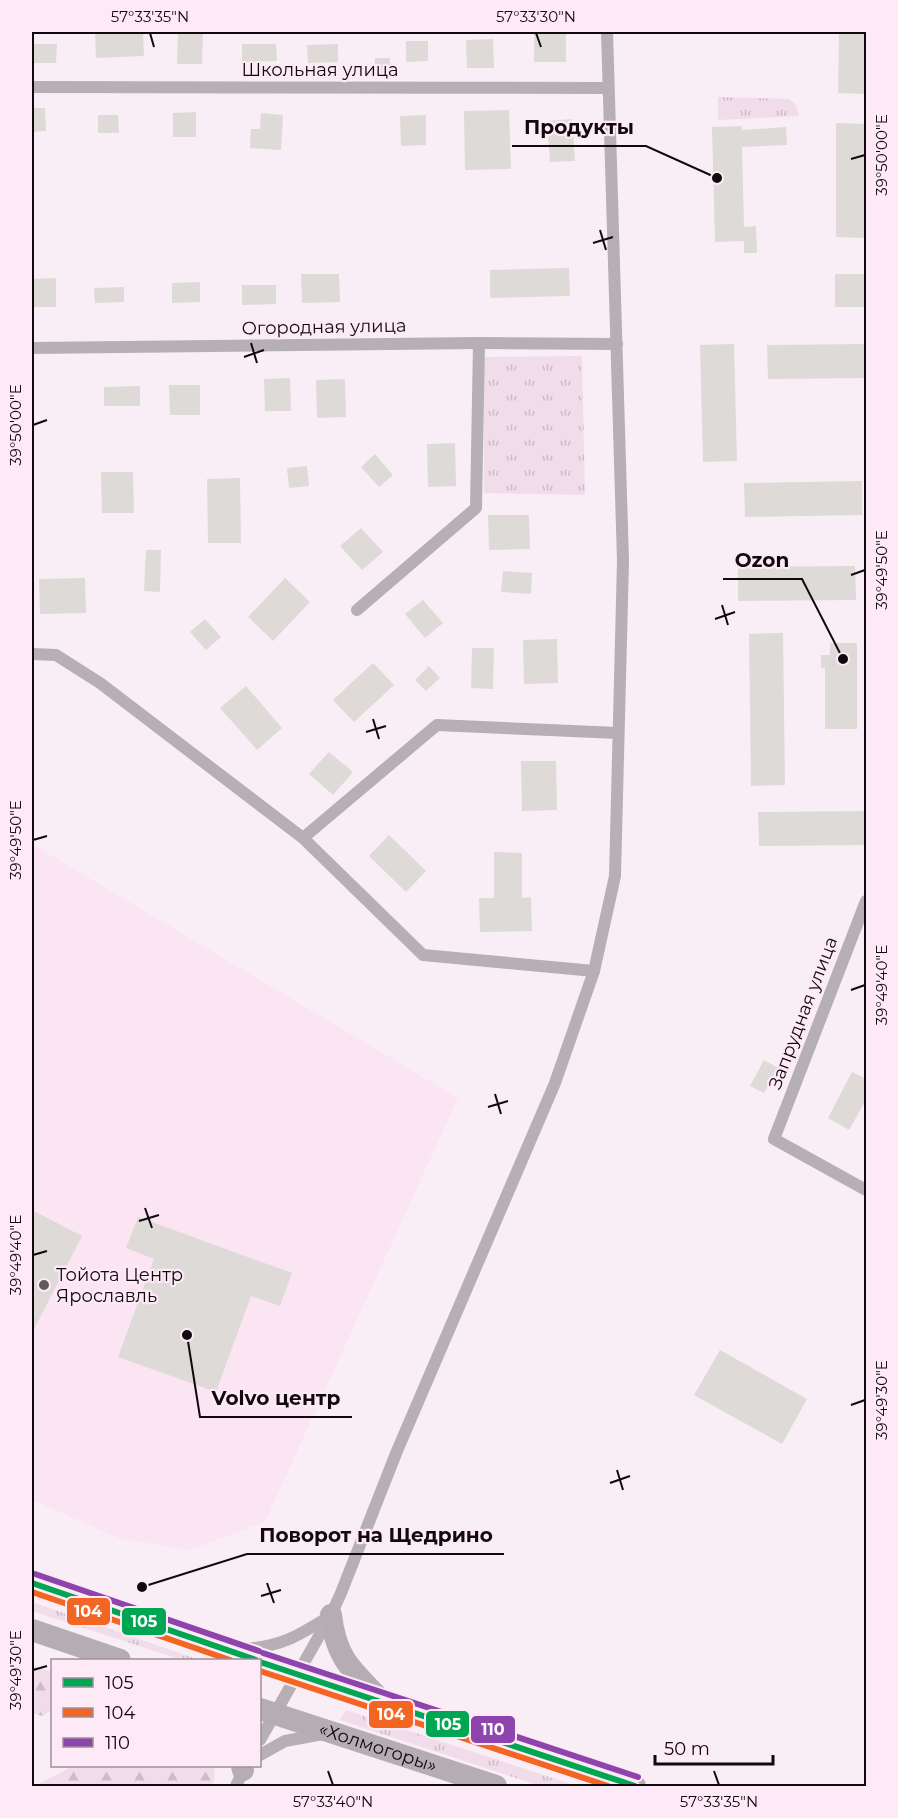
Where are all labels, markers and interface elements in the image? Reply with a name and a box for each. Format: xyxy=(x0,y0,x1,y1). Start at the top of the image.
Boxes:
text: 57°33'35"N xyxy=(111,7,189,26)
text: 57°33'30"N xyxy=(496,7,576,26)
street label: Школьная улица xyxy=(241,59,399,81)
callout: Продукты xyxy=(512,108,646,146)
text: 39°50'00"E xyxy=(872,114,891,196)
text: Продукты xyxy=(524,115,634,139)
street label: Огородная улица xyxy=(241,315,407,339)
text: 39°50'00"E xyxy=(6,384,25,466)
text: 39°49'50"E xyxy=(872,530,891,610)
callout: Ozon xyxy=(723,541,802,579)
text: Ozon xyxy=(735,548,789,572)
text: 39°49'50"E xyxy=(6,800,25,880)
street label: Запрудная улица xyxy=(764,934,842,1092)
text: 39°49'40"E xyxy=(872,945,891,1025)
text: 39°49'40"E xyxy=(6,1215,25,1295)
place label: Тойота Центр Ярославль xyxy=(56,1264,183,1307)
marker: Тойота Центр Ярославль xyxy=(37,1278,51,1292)
text: 39°49'30"E xyxy=(872,1360,891,1440)
callout: Volvo центр xyxy=(200,1379,352,1417)
text: Volvo центр xyxy=(211,1386,340,1410)
callout: Поворот на Щедрино xyxy=(247,1516,504,1554)
text: Поворот на Щедрино xyxy=(259,1523,493,1547)
line badge: 104 xyxy=(66,1597,111,1626)
text: 104 xyxy=(74,1602,102,1621)
line badge: 105 xyxy=(121,1607,167,1636)
text: 105 xyxy=(131,1612,158,1631)
text: 39°49'30"E xyxy=(6,1630,25,1710)
legend xyxy=(51,1659,261,1767)
text: 105 xyxy=(105,1672,134,1694)
line badge: 104 xyxy=(368,1700,414,1729)
text: 104 xyxy=(105,1702,135,1724)
text: 104 xyxy=(377,1705,405,1724)
line badge: 105 xyxy=(425,1710,470,1738)
text: 105 xyxy=(435,1715,462,1734)
line badge: 110 xyxy=(470,1715,516,1744)
street label: «Холмогоры» xyxy=(316,1718,440,1777)
text: 110 xyxy=(481,1720,505,1739)
scale bar xyxy=(655,1728,774,1766)
text: 110 xyxy=(105,1732,130,1754)
text: 50 m xyxy=(664,1738,710,1760)
text: 57°33'40"N xyxy=(293,1792,373,1811)
text: 57°33'35"N xyxy=(680,1792,758,1811)

